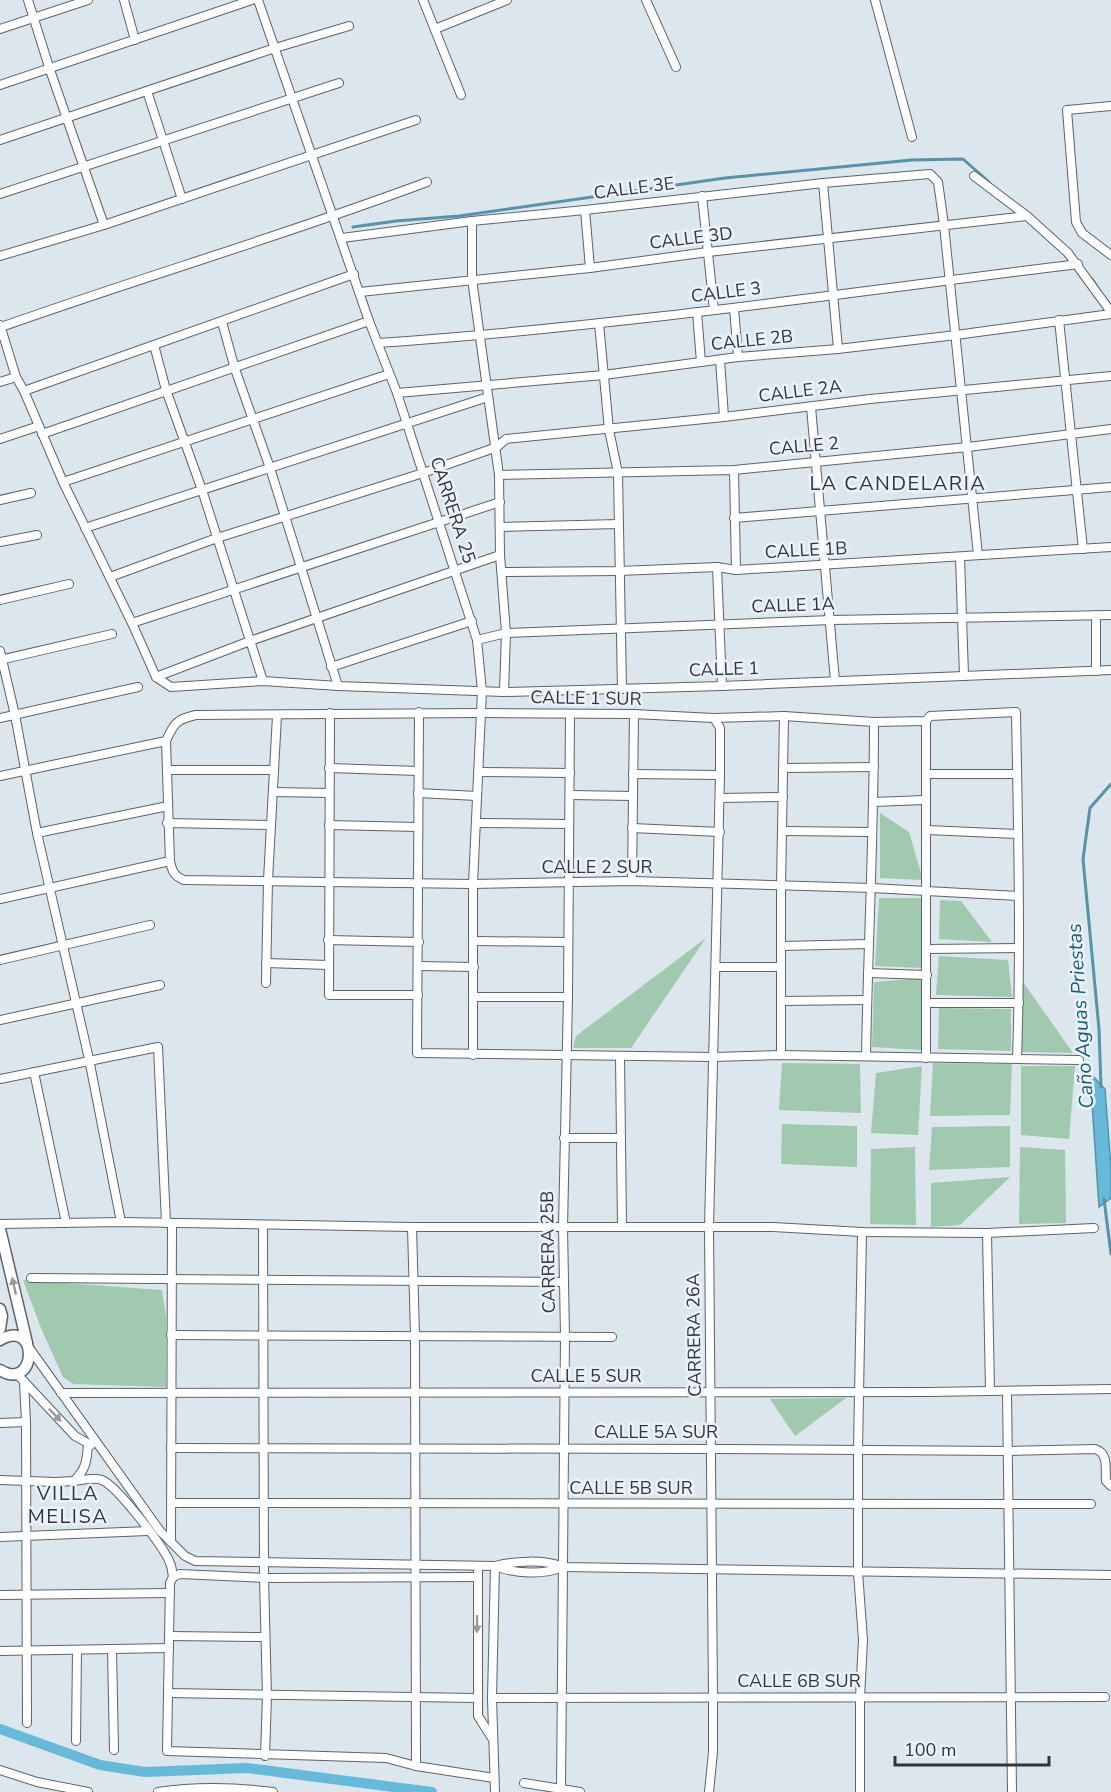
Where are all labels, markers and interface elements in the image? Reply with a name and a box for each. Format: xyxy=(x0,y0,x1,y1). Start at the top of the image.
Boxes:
street label: CALLE 3E xyxy=(592,171,676,205)
street label: CALLE 3D xyxy=(648,221,734,255)
street label: CALLE 3 xyxy=(690,276,762,308)
street label: CALLE 2B xyxy=(710,324,794,356)
street label: CALLE 2A xyxy=(757,374,843,408)
street label: CALLE 2 xyxy=(768,431,840,461)
street label: CARRERA 25 xyxy=(424,454,482,566)
district label: LA CANDELARIA xyxy=(810,470,986,497)
street label: CALLE 1B xyxy=(764,536,848,564)
street label: CALLE 1A xyxy=(751,592,835,618)
street label: CALLE 1 xyxy=(688,656,760,682)
street label: CALLE 1 SUR xyxy=(530,685,642,711)
street label: CALLE 2 SUR xyxy=(541,855,653,879)
water label: Caño Aguas Priestas xyxy=(1061,922,1100,1110)
street label: CARRERA 25B xyxy=(535,1190,561,1314)
street label: CARRERA 26A xyxy=(681,1273,707,1397)
one-way arrow xyxy=(9,1276,19,1295)
street label: CALLE 5 SUR xyxy=(530,1364,642,1388)
one-way arrow xyxy=(48,1407,62,1421)
street label: CALLE 5A SUR xyxy=(594,1420,718,1444)
street label: CALLE 5B SUR xyxy=(569,1476,693,1500)
district label: VILLA MELISA xyxy=(28,1480,108,1530)
one-way arrow xyxy=(472,1615,482,1634)
street label: CALLE 6B SUR xyxy=(737,1669,861,1693)
scale bar xyxy=(895,1729,1050,1767)
text: 100 m xyxy=(904,1738,956,1762)

